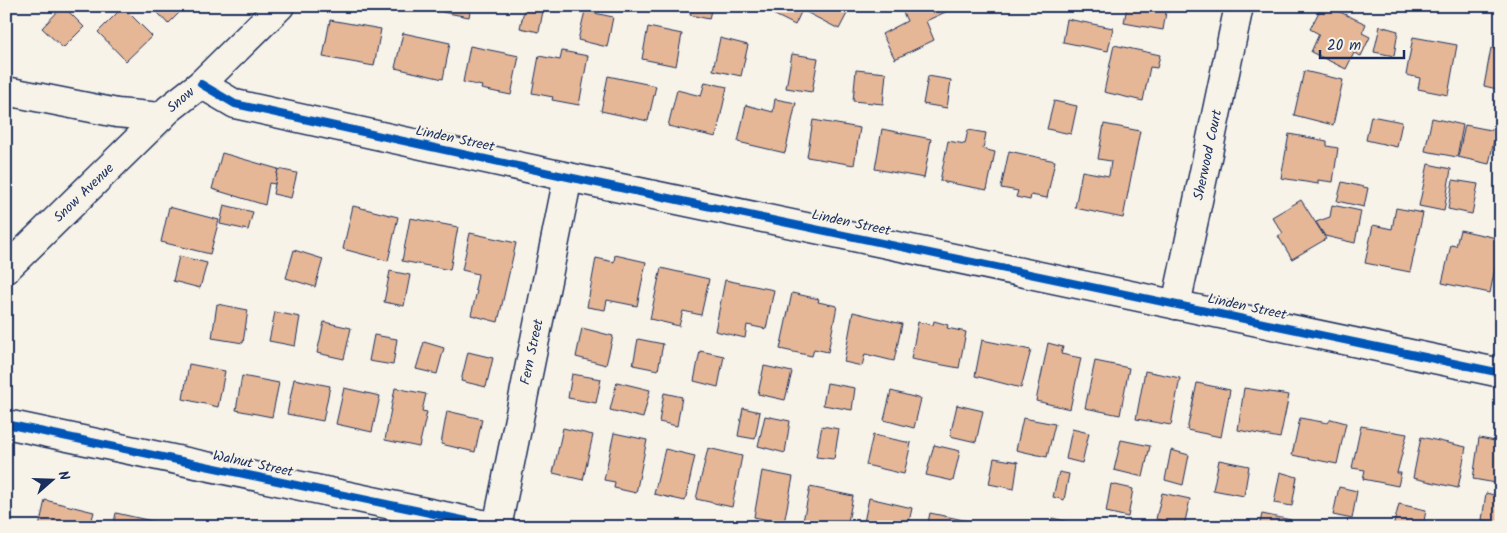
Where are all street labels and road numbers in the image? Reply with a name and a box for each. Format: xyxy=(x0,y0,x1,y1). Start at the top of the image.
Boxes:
street label: Snow xyxy=(162,81,200,118)
street label: Sherwood Court xyxy=(1188,107,1228,202)
street label: Linden Street xyxy=(413,120,497,158)
street label: Snow Avenue xyxy=(48,158,120,228)
street label: Linden Street xyxy=(809,204,893,242)
street label: Linden Street xyxy=(1205,288,1289,326)
street label: Fern Street xyxy=(514,316,550,387)
street label: Walnut Street xyxy=(211,445,296,483)

